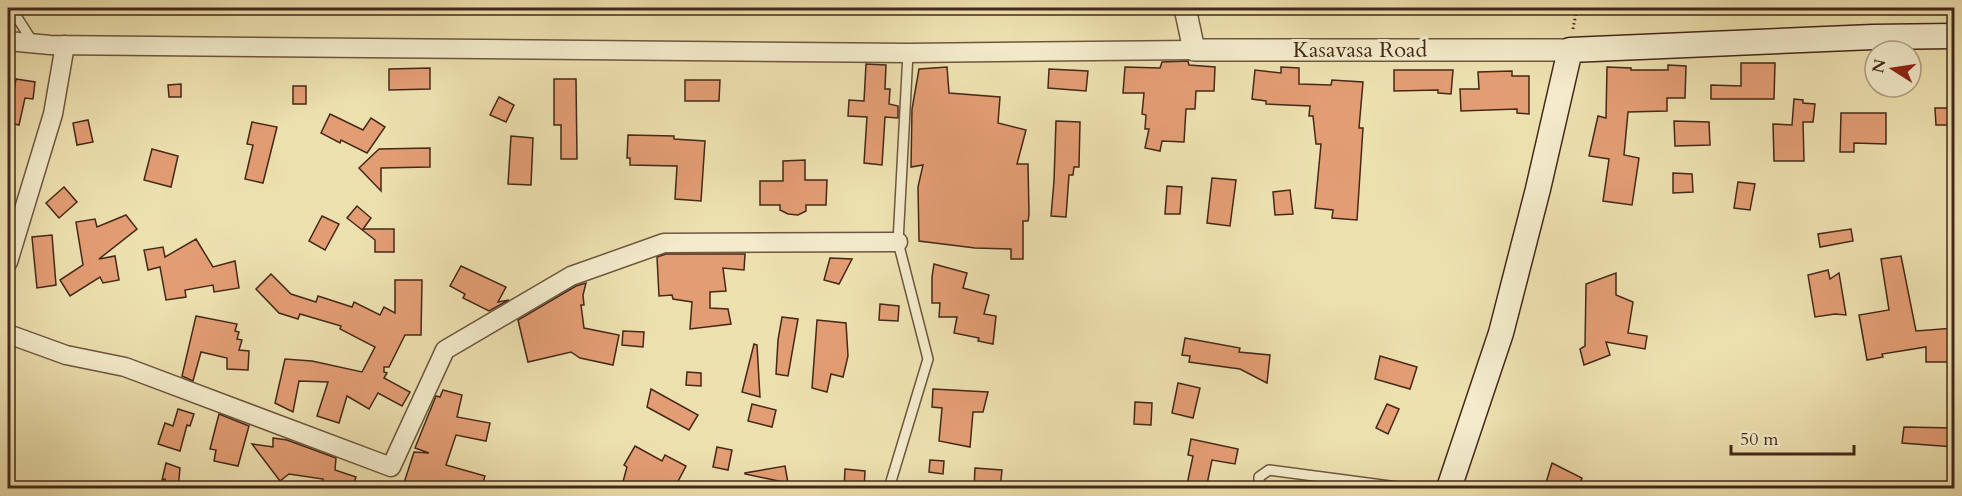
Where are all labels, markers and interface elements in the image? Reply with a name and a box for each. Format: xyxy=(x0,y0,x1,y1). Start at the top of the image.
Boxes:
street label: Kasavasa Road xyxy=(1293,35,1428,65)
north arrow xyxy=(1863,39,1923,99)
text: N xyxy=(1867,57,1892,75)
scale bar xyxy=(1731,418,1854,456)
text: 50 m xyxy=(1740,427,1779,452)

